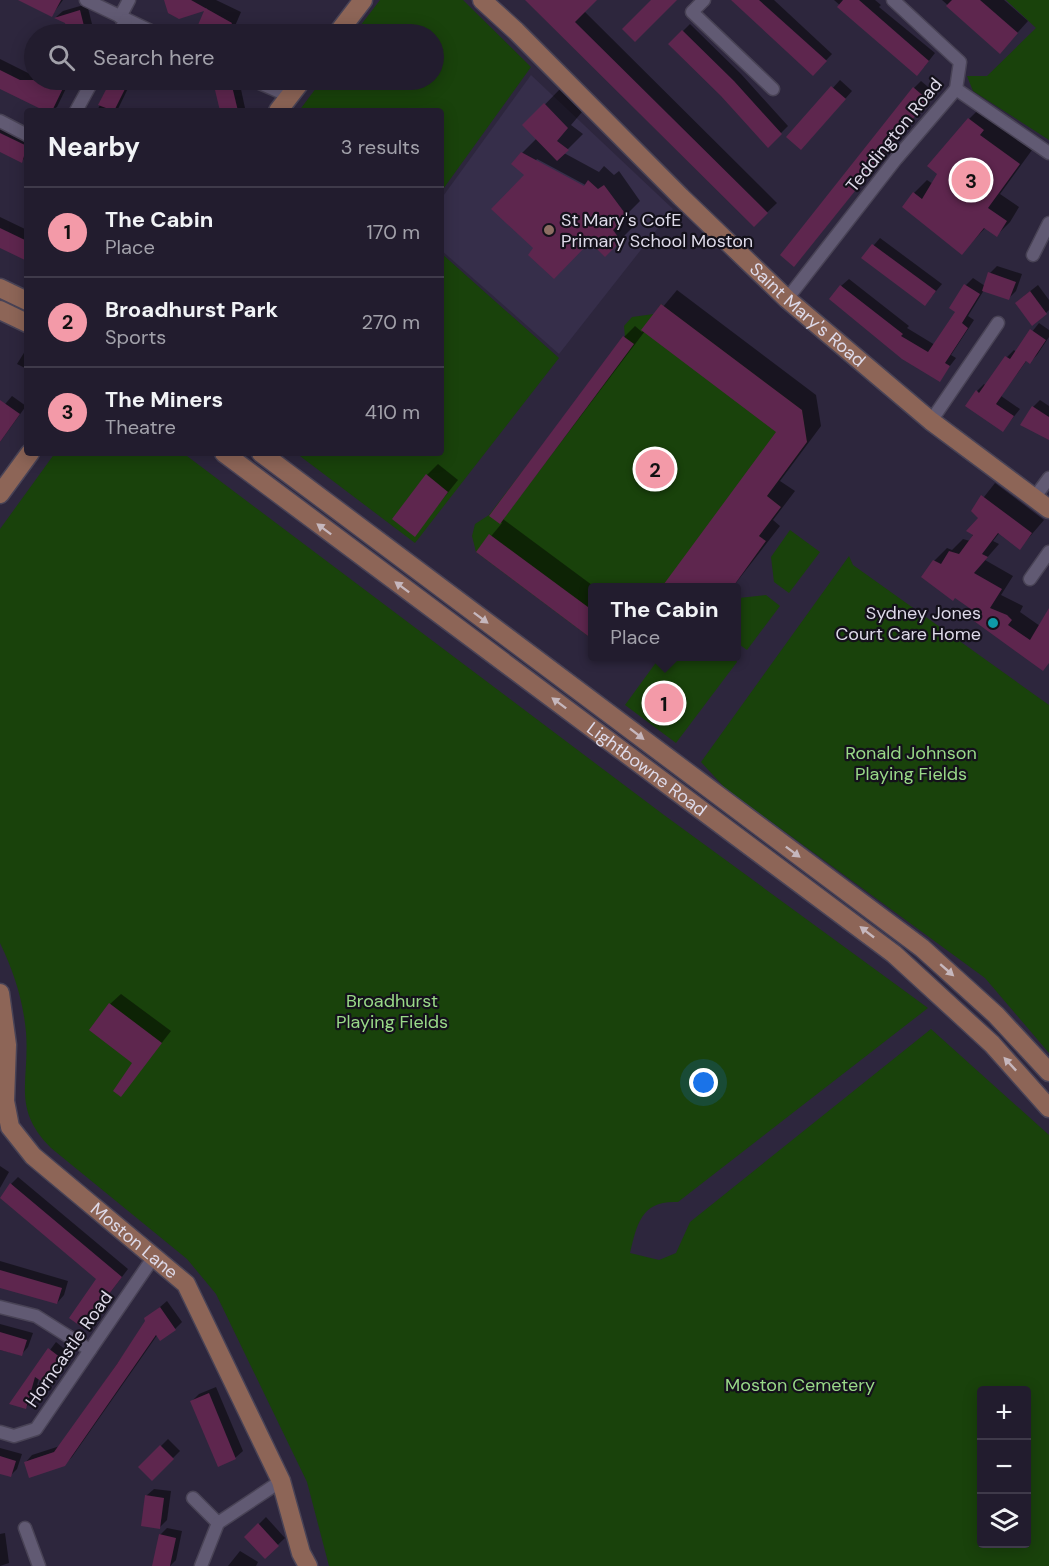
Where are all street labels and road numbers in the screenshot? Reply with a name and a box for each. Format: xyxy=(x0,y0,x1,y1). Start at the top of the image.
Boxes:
street label: Teddington Road xyxy=(840,73,948,197)
street label: Saint Mary's Road xyxy=(744,257,871,372)
street label: Lightbowne Road xyxy=(582,716,712,822)
street label: Moston Lane xyxy=(86,1197,183,1284)
street label: Horncastle Road xyxy=(20,1286,118,1412)

